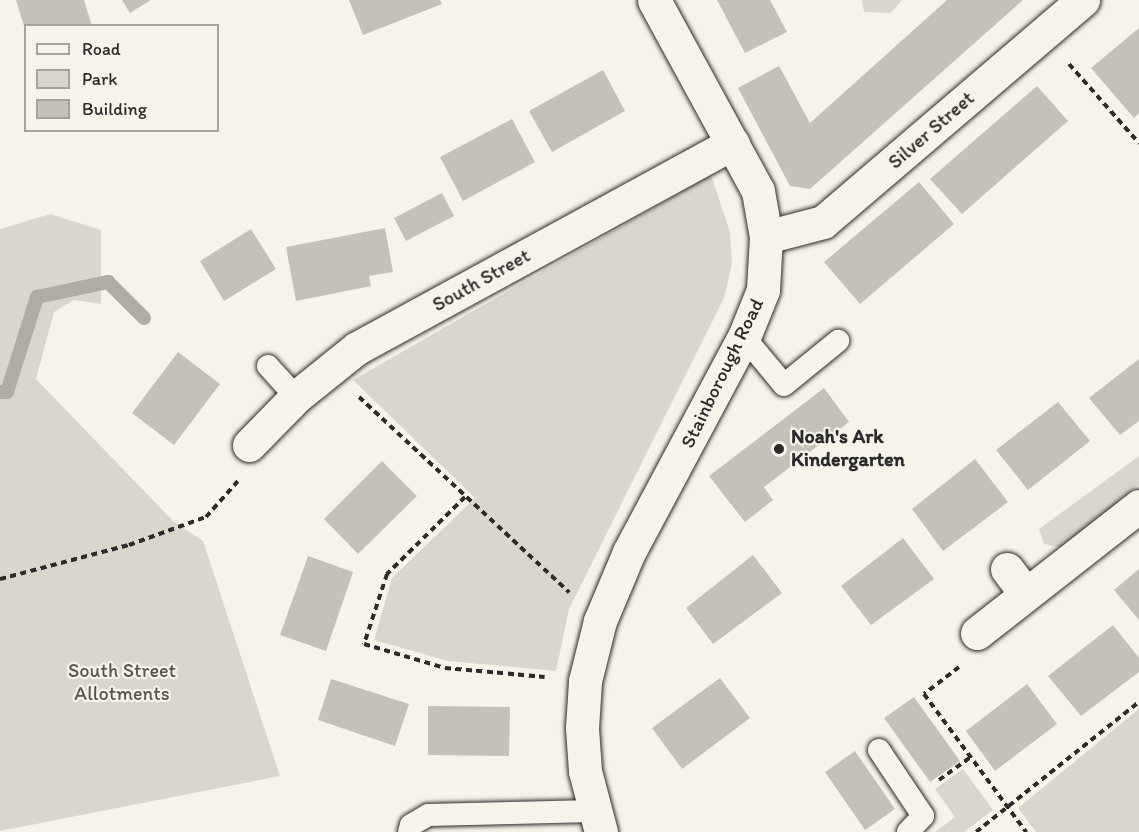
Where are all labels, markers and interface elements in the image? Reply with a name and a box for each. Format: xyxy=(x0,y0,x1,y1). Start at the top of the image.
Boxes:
legend xyxy=(24,24,219,132)
text: Road xyxy=(82,38,121,60)
text: Park xyxy=(82,68,117,90)
street label: Silver Street xyxy=(883,86,979,174)
text: Building xyxy=(82,98,147,120)
street label: South Street xyxy=(428,243,534,317)
street label: Stainborough Road xyxy=(675,294,769,452)
place label: Noah's Ark Kindergarten xyxy=(791,425,905,472)
marker: Noah's Ark Kindergarten xyxy=(772,442,786,456)
park label: South Street Allotments xyxy=(68,658,176,705)

